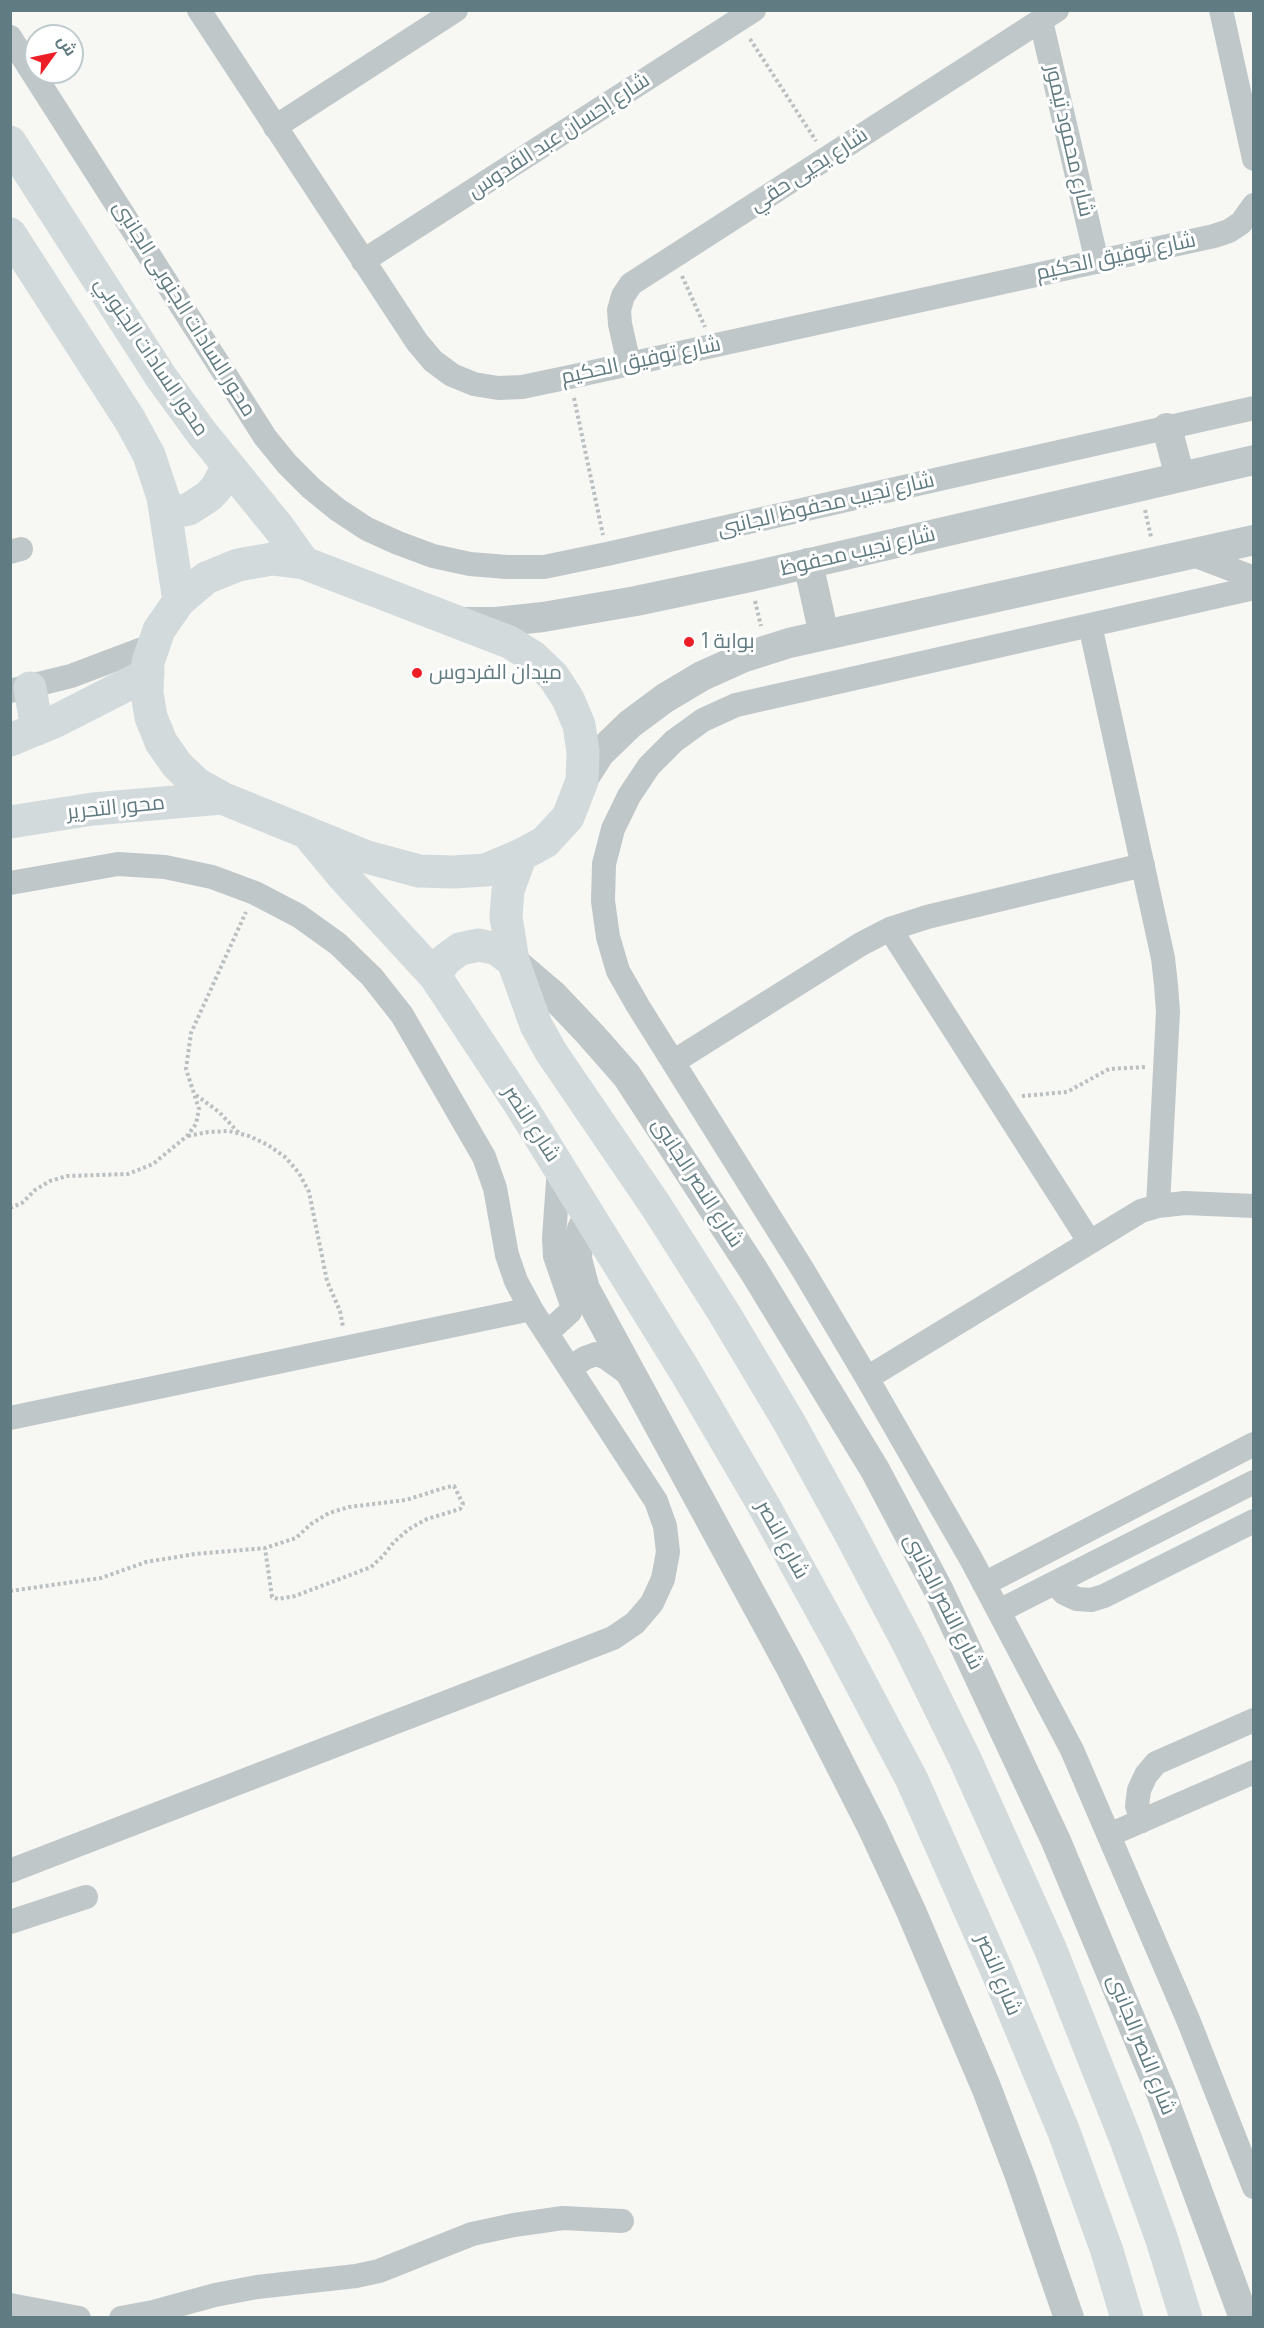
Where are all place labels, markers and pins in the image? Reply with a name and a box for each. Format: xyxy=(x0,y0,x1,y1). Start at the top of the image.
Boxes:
place label: بوابة 1 xyxy=(701,629,755,655)
marker: بوابة 1 xyxy=(682,635,696,649)
place label: ميدان الفردوس xyxy=(429,660,562,686)
marker: ميدان الفردوس xyxy=(410,666,424,680)

